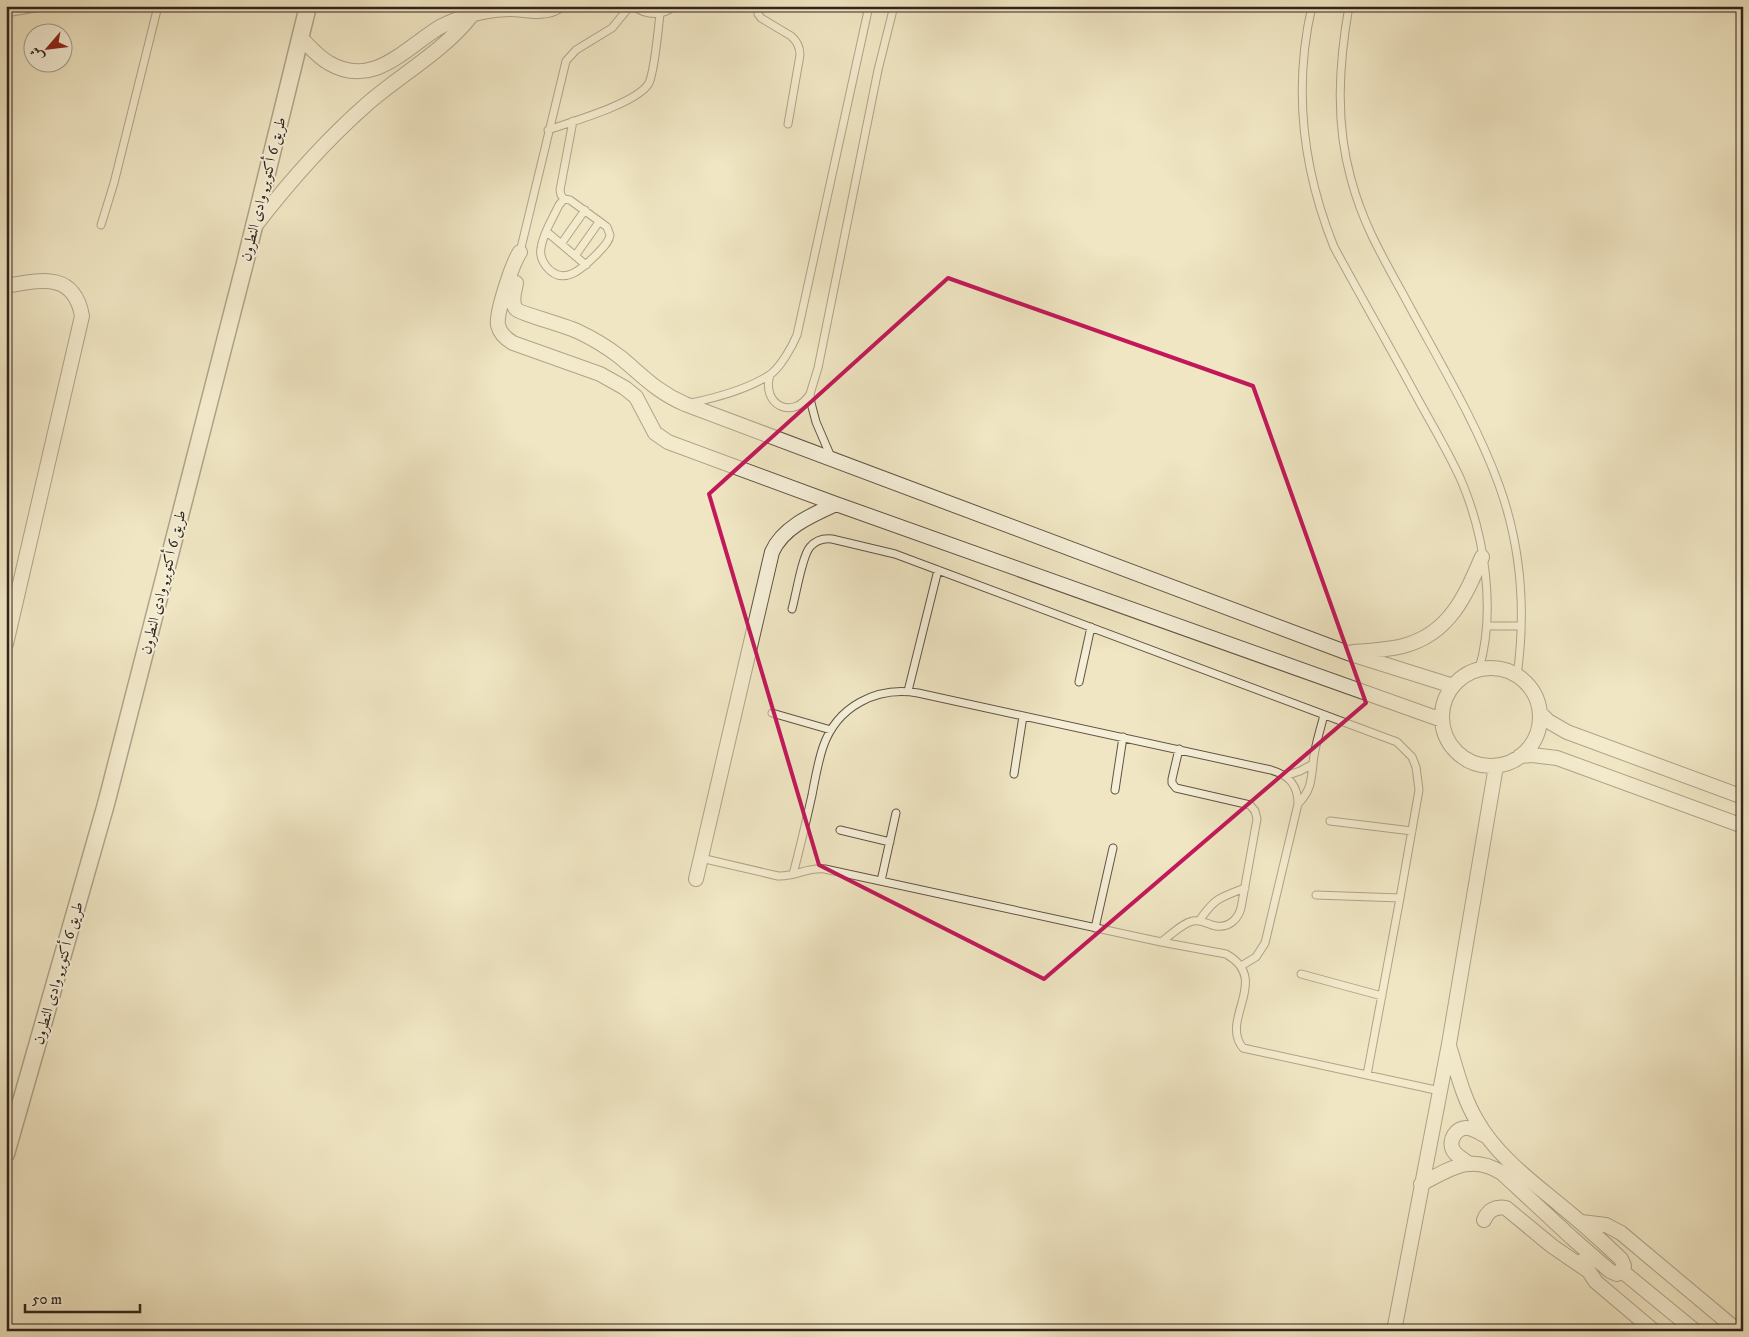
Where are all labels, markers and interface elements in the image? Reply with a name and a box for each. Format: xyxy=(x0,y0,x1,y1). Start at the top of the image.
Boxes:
north arrow xyxy=(22,22,72,72)
text: ش xyxy=(26,43,49,64)
street label: طريق 6 أكتوبر, وادى النطرون xyxy=(234,115,291,263)
street label: طريق 6 أكتوبر, وادى النطرون xyxy=(134,508,191,656)
street label: طريق 6 أكتوبر, وادى النطرون xyxy=(27,899,88,1047)
scale bar xyxy=(25,1282,140,1314)
text: 50 m xyxy=(32,1290,62,1309)

